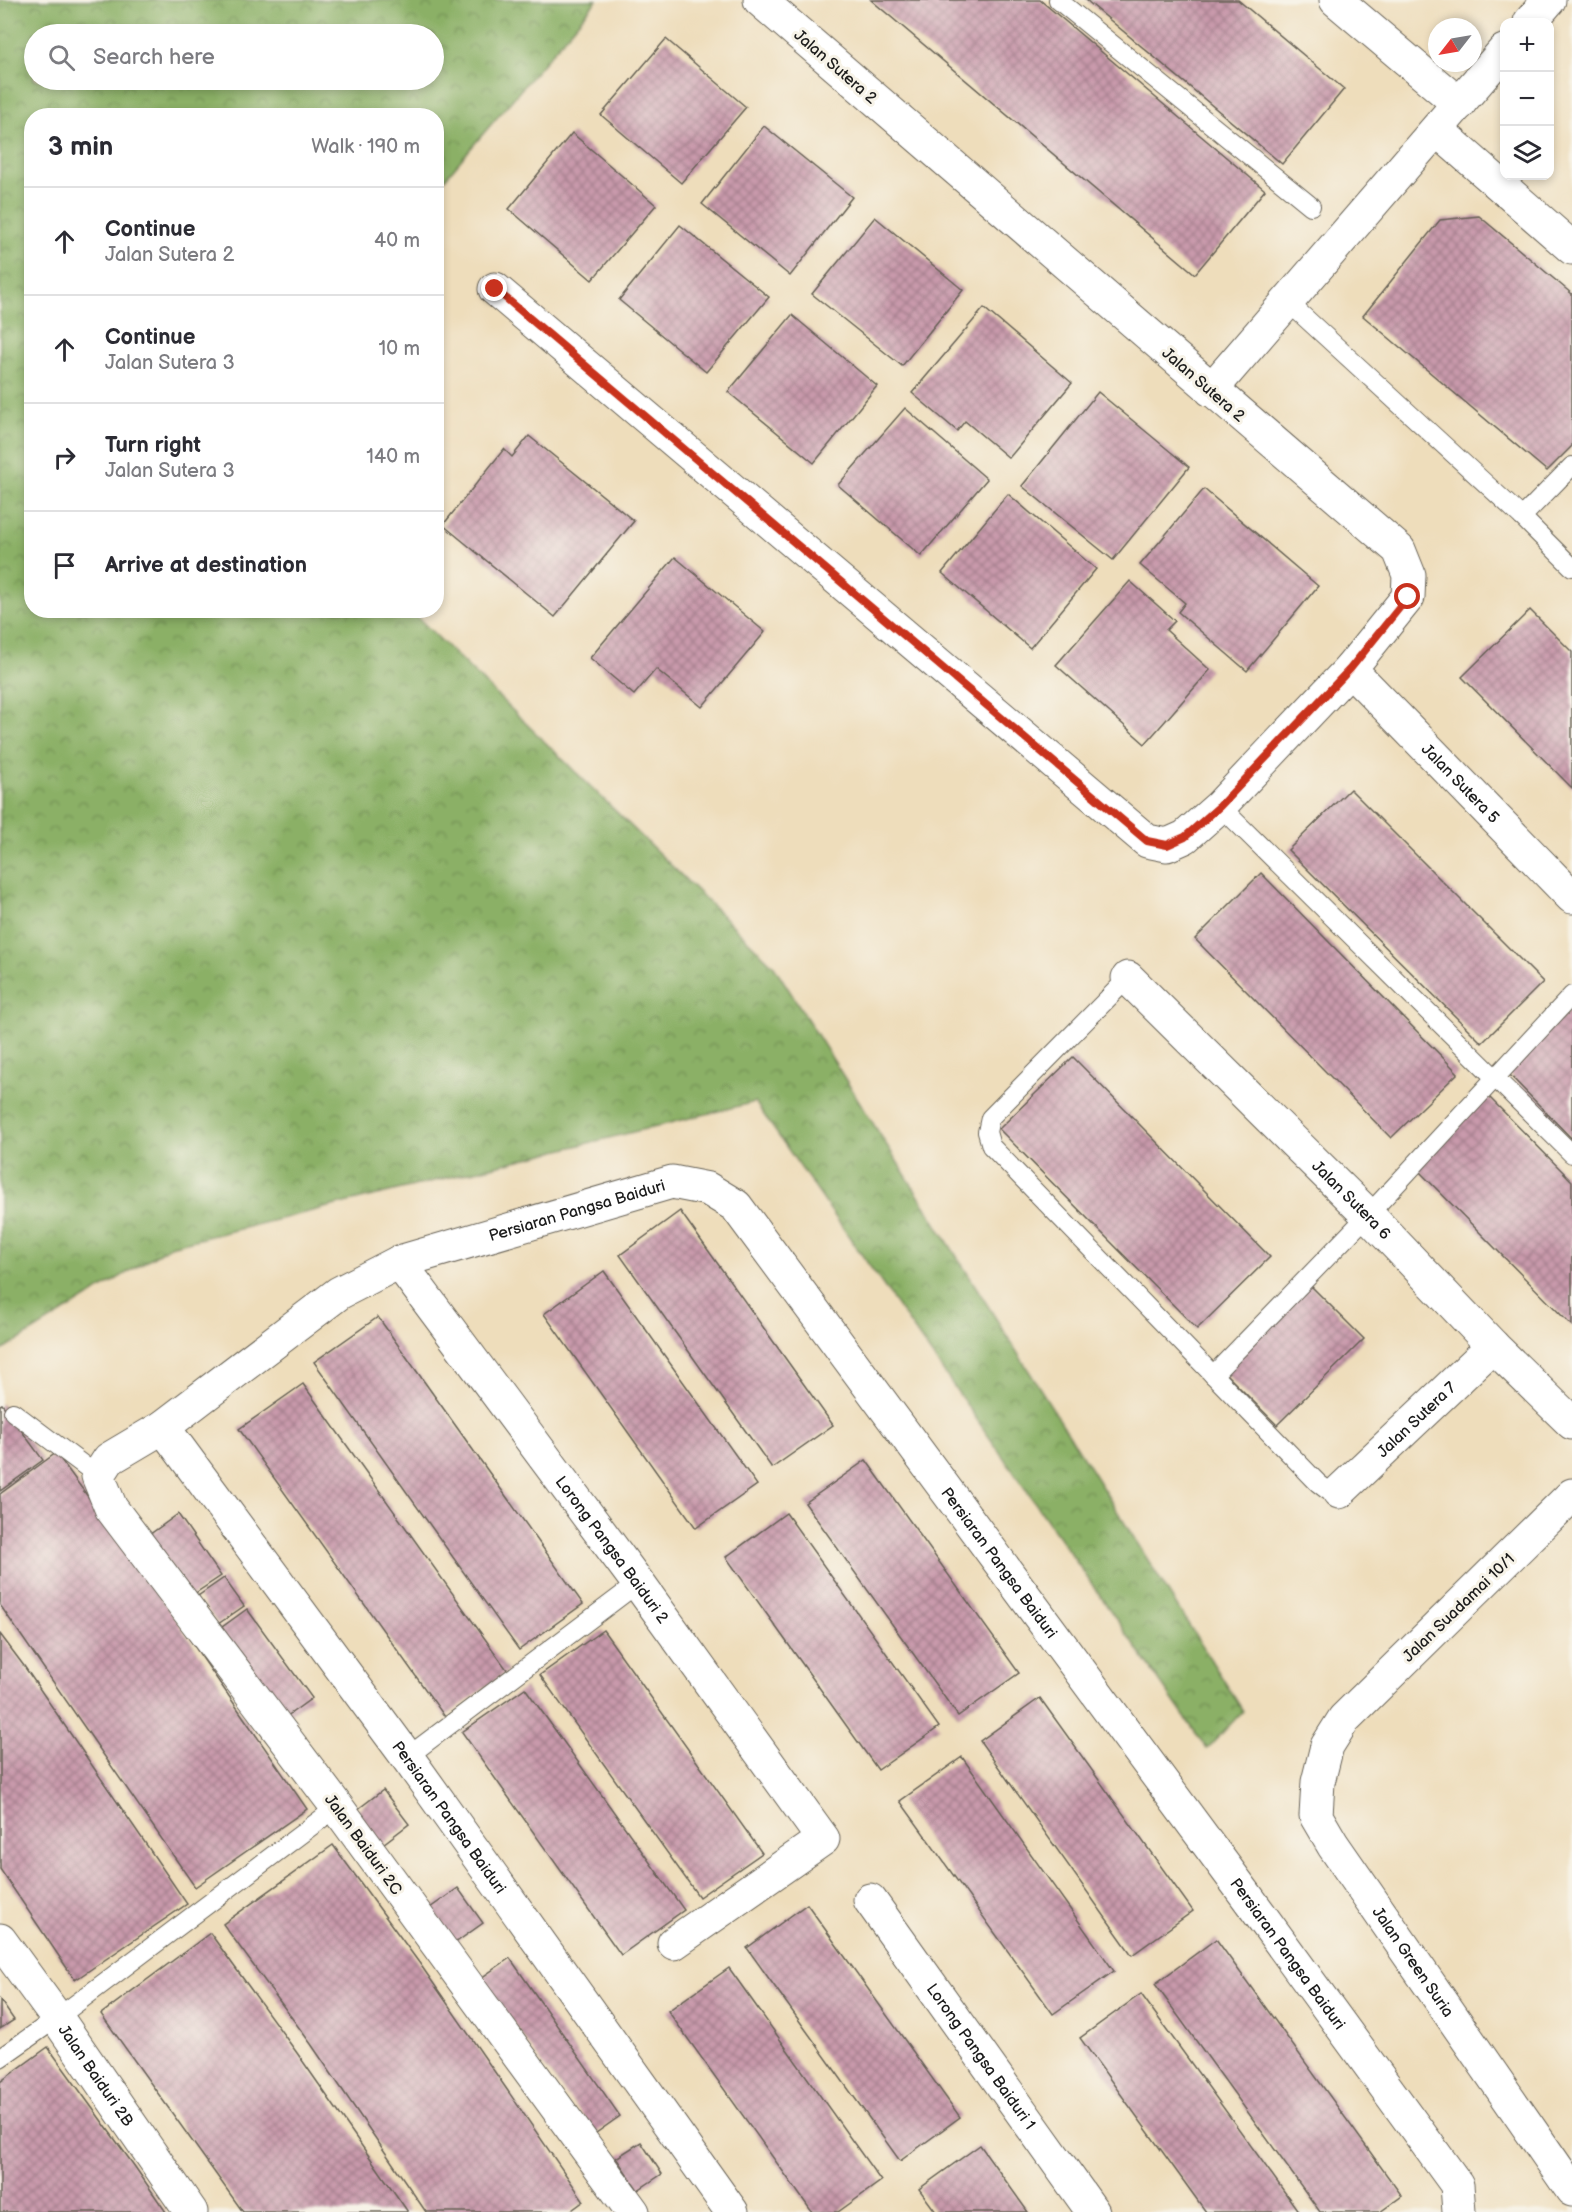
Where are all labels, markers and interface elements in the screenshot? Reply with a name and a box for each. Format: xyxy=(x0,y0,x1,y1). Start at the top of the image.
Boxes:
north arrow xyxy=(1428,18,1482,72)
map controls xyxy=(1500,18,1554,180)
button: + xyxy=(1500,18,1554,72)
search box xyxy=(24,24,444,90)
street label: Jalan Sutera 2 xyxy=(790,26,881,109)
icon: search xyxy=(45,41,78,74)
text: Search here xyxy=(93,44,215,71)
button: − xyxy=(1500,72,1554,126)
button: layers xyxy=(1500,126,1554,180)
text: 3 min xyxy=(48,132,113,163)
text: Walk · 190 m xyxy=(311,135,420,159)
text: Continue xyxy=(105,216,195,243)
icon: ahead xyxy=(48,225,81,258)
text: 40 m xyxy=(374,229,420,253)
text: Jalan Sutera 2 xyxy=(105,243,234,267)
route end xyxy=(481,275,507,301)
text: Continue xyxy=(105,324,195,351)
icon: ahead xyxy=(48,333,81,366)
text: 10 m xyxy=(379,337,420,361)
street label: Jalan Sutera 2 xyxy=(1158,344,1249,427)
text: Jalan Sutera 3 xyxy=(105,351,235,375)
text: Turn right xyxy=(105,432,201,459)
icon: right xyxy=(48,441,81,474)
text: 140 m xyxy=(366,445,420,469)
text: Jalan Sutera 3 xyxy=(105,459,235,483)
icon: arrive xyxy=(48,549,81,582)
text: Arrive at destination xyxy=(105,552,307,579)
route start xyxy=(1394,583,1420,609)
street label: Jalan Sutera 5 xyxy=(1417,740,1503,828)
street label: Jalan Sutera 6 xyxy=(1307,1157,1394,1244)
street label: Persiaran Pangsa Baiduri xyxy=(487,1177,668,1246)
street label: Jalan Sutera 7 xyxy=(1374,1378,1460,1462)
street label: Lorong Pangsa Baiduri 2 xyxy=(551,1473,672,1628)
street label: Persiaran Pangsa Baiduri xyxy=(936,1484,1060,1642)
street label: Jalan Suadamai 10/1 xyxy=(1399,1550,1519,1666)
street label: Persiaran Pangsa Baiduri xyxy=(388,1738,509,1898)
street label: Jalan Baiduri 2C xyxy=(320,1791,406,1899)
street label: Persiaran Pangsa Baiduri xyxy=(1226,1875,1349,2034)
street label: Jalan Green Suria xyxy=(1368,1904,1457,2021)
street label: Lorong Pangsa Baiduri 1 xyxy=(922,1980,1039,2134)
street label: Jalan Baiduri 2B xyxy=(54,2022,137,2130)

